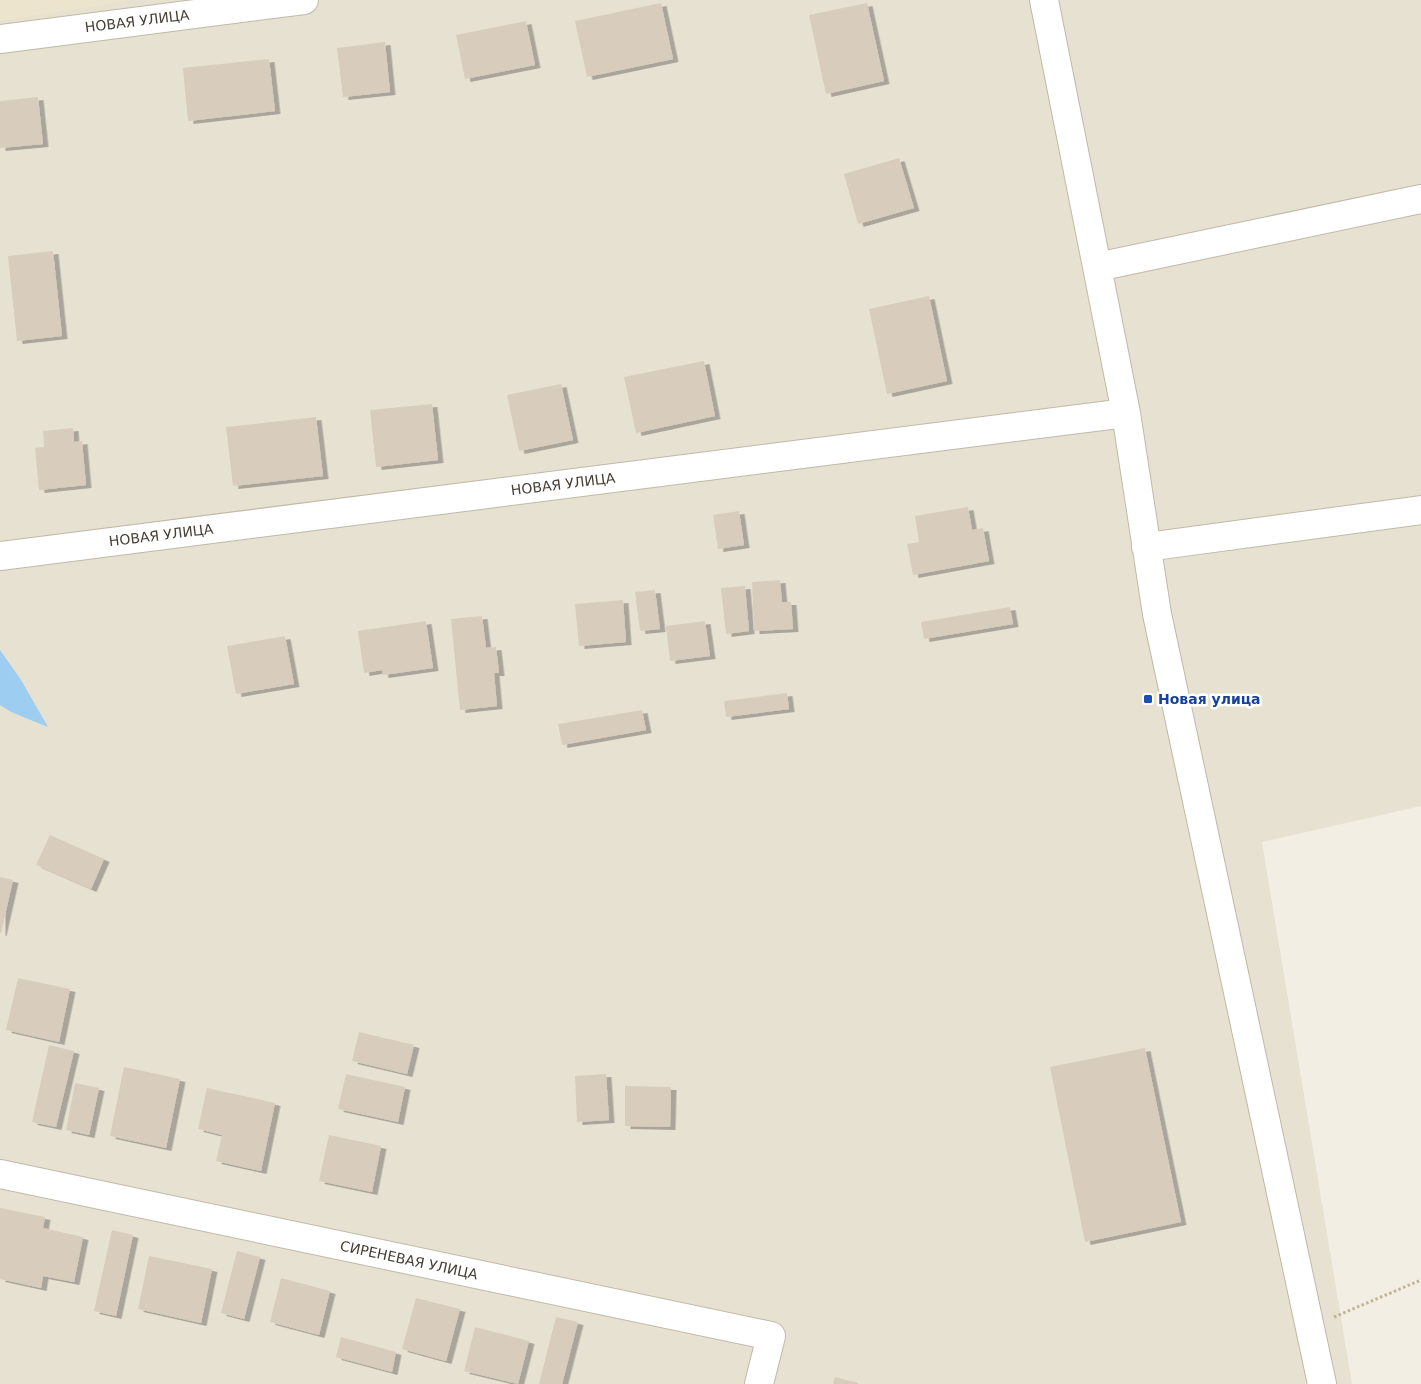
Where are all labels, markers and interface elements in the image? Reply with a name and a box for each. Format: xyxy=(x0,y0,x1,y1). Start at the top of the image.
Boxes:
street label: НОВАЯ УЛИЦА xyxy=(84,7,190,35)
street label: НОВАЯ УЛИЦА xyxy=(510,470,616,498)
street label: НОВАЯ УЛИЦА xyxy=(108,521,214,549)
place label: Новая улица xyxy=(1158,691,1261,707)
marker: Новая улица xyxy=(1142,693,1154,705)
street label: СИРЕНЕВАЯ УЛИЦА xyxy=(339,1238,480,1282)

